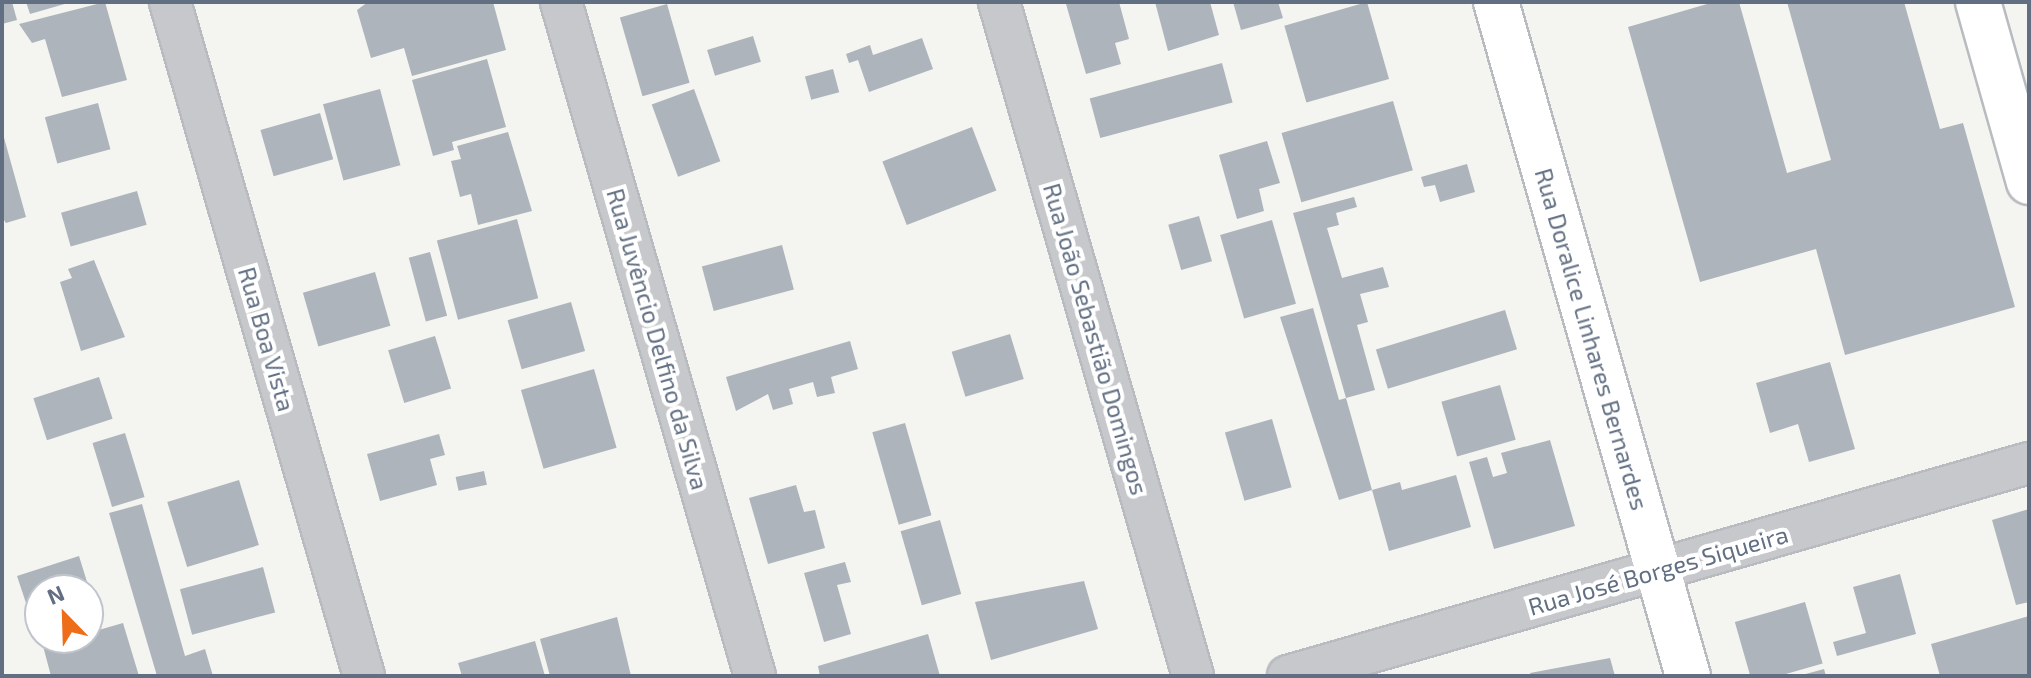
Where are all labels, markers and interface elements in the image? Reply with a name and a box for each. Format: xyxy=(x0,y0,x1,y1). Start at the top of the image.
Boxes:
street label: Rua Doralice Linhares Bernardes xyxy=(1529,165,1655,513)
street label: Rua João Sebastião Domingos xyxy=(1038,180,1154,498)
street label: Rua Juvêncio Delfino da Silva xyxy=(601,185,715,493)
street label: Rua Boa Vista xyxy=(233,263,301,415)
street label: Rua José Borges Siqueira xyxy=(1525,519,1791,621)
north arrow xyxy=(24,574,104,654)
text: N xyxy=(43,579,68,609)

